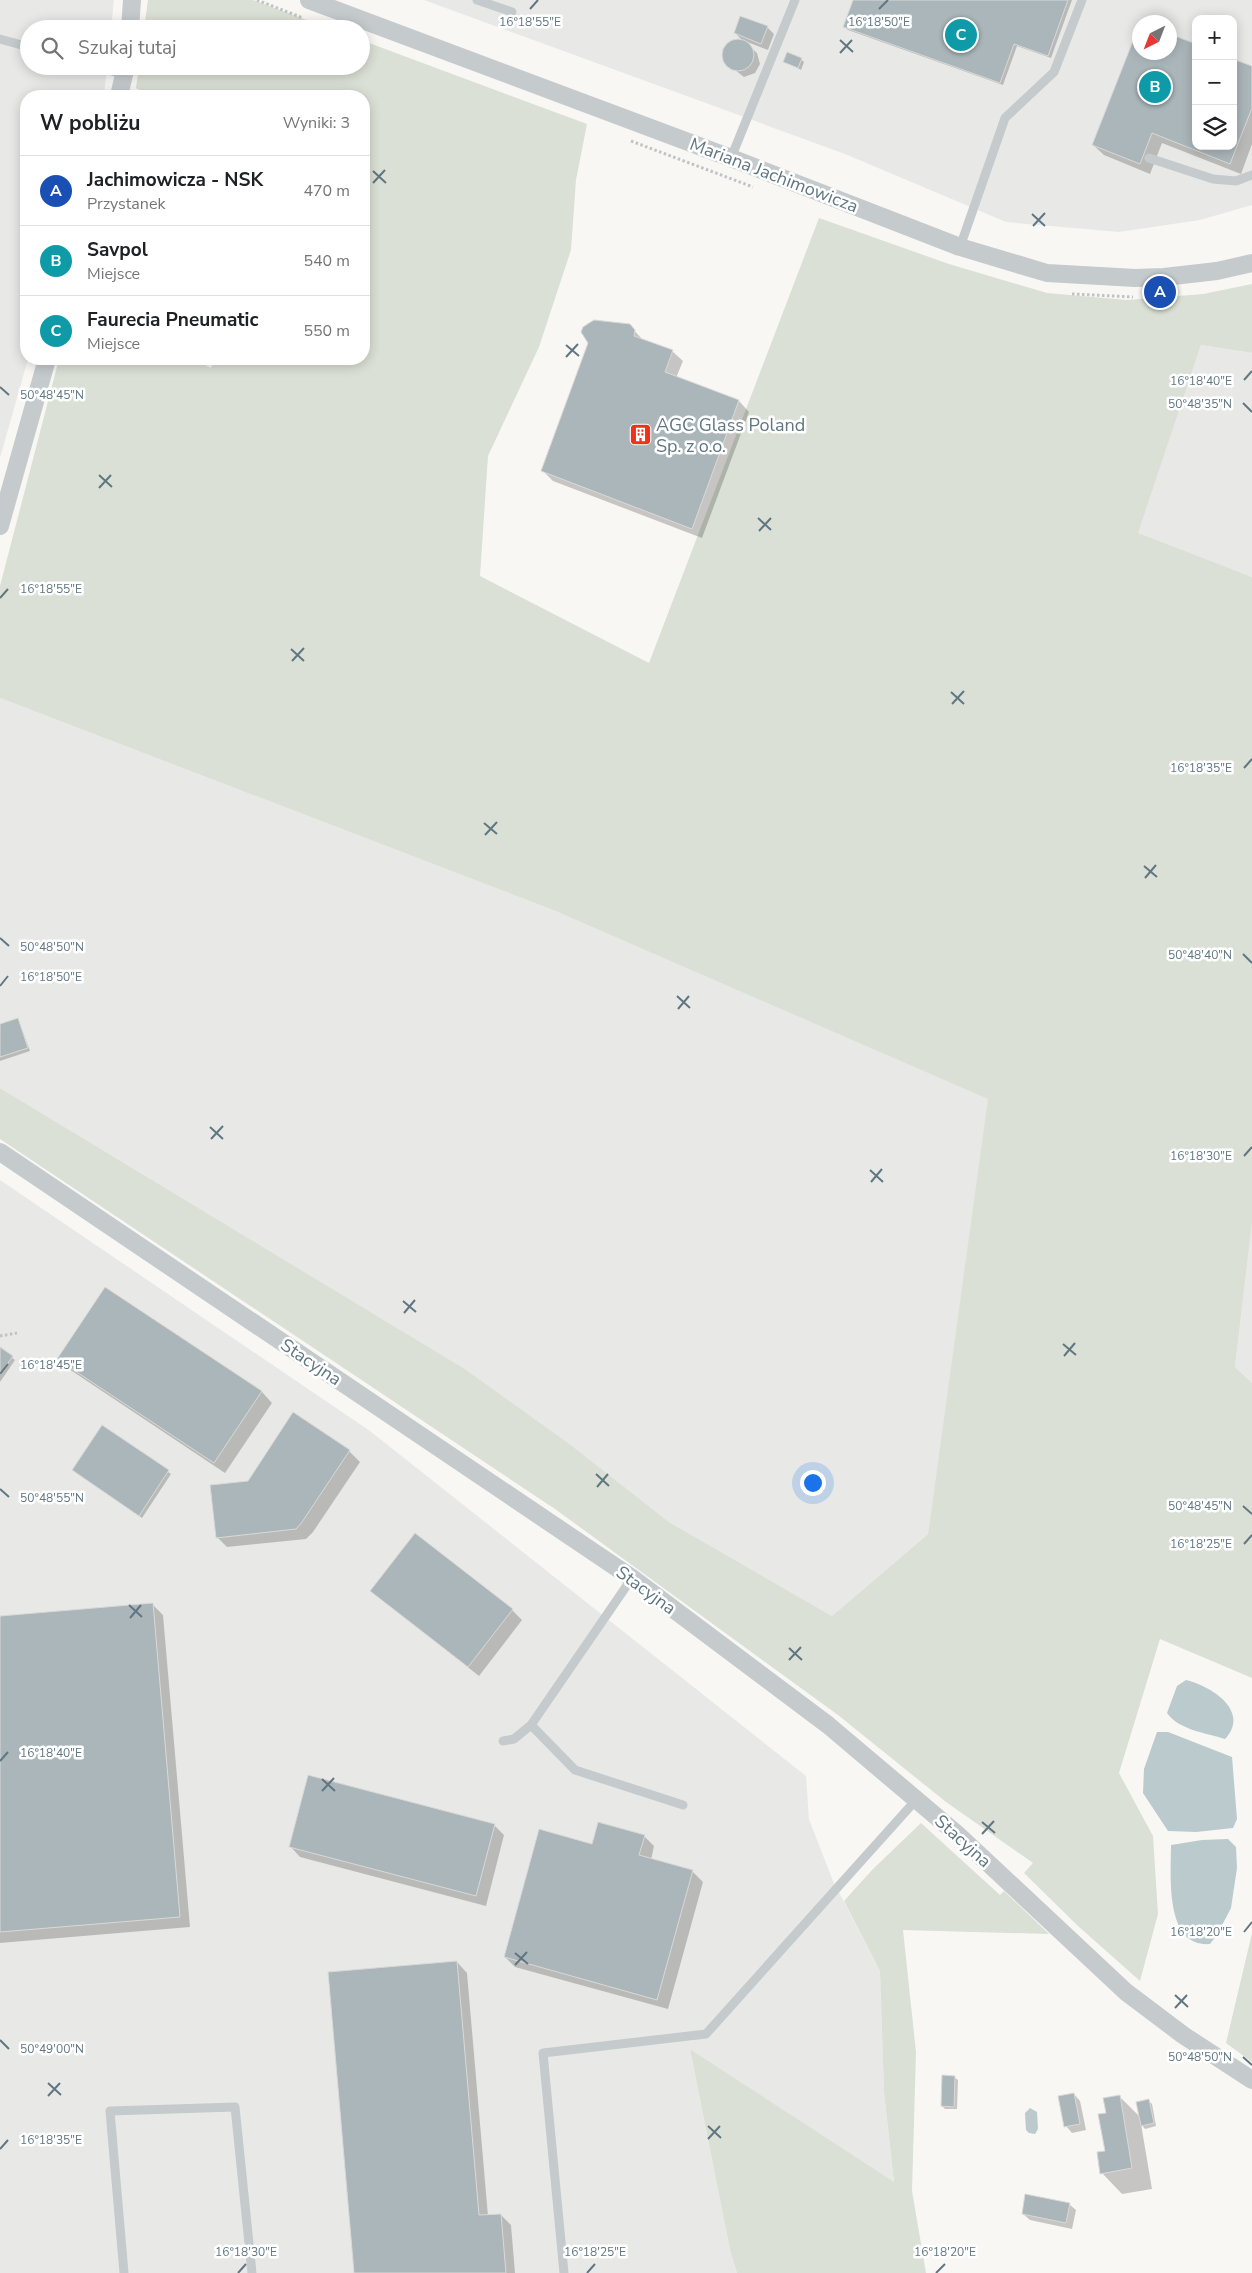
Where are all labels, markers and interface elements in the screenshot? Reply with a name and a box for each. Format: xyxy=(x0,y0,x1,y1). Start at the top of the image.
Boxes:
text: 16°18'55"E xyxy=(499,14,561,30)
text: 16°18'50"E xyxy=(848,14,910,30)
north arrow xyxy=(1132,15,1177,60)
map controls xyxy=(1192,15,1237,150)
button: + xyxy=(1192,15,1237,60)
pin: C xyxy=(945,16,977,54)
search box xyxy=(20,20,370,75)
icon: search xyxy=(38,34,66,62)
text: Szukaj tutaj xyxy=(78,35,177,61)
button: − xyxy=(1192,60,1237,105)
pin: B xyxy=(1139,68,1171,106)
button: layers xyxy=(1192,105,1237,150)
text: W pobliżu xyxy=(40,109,141,137)
text: Wyniki: 3 xyxy=(283,112,350,134)
street label: Mariana Jachimowicza xyxy=(686,132,862,218)
text: Jachimowicza - NSK xyxy=(87,167,263,193)
text: A xyxy=(50,180,62,202)
text: 470 m xyxy=(303,180,350,202)
text: Przystanek xyxy=(87,193,165,215)
text: Savpol xyxy=(87,237,148,263)
text: B xyxy=(50,250,62,272)
text: 540 m xyxy=(303,250,350,272)
text: Miejsce xyxy=(87,263,140,285)
pin: A xyxy=(1144,273,1176,311)
text: Faurecia Pneumatic xyxy=(87,307,258,333)
text: C xyxy=(51,320,61,342)
text: 550 m xyxy=(303,320,350,342)
text: Miejsce xyxy=(87,333,140,355)
text: 16°18'40"E xyxy=(1170,373,1232,389)
text: 50°48'45"N xyxy=(20,387,84,403)
text: 50°48'35"N xyxy=(1168,396,1232,412)
place label: AGC Glass Poland Sp. z o.o. xyxy=(656,413,805,458)
building icon: AGC Glass Poland Sp. z o.o. xyxy=(628,423,652,447)
text: 16°18'55"E xyxy=(20,581,82,597)
text: 16°18'35"E xyxy=(1170,760,1232,776)
text: 50°48'50"N xyxy=(20,939,84,955)
text: 50°48'40"N xyxy=(1168,947,1232,963)
text: 16°18'50"E xyxy=(20,969,82,985)
text: 16°18'30"E xyxy=(1170,1148,1232,1164)
street label: Stacyjna xyxy=(276,1333,346,1391)
text: 16°18'45"E xyxy=(20,1357,82,1373)
your location xyxy=(800,1470,826,1496)
text: 50°48'55"N xyxy=(20,1490,84,1506)
text: 50°48'45"N xyxy=(1168,1498,1232,1514)
text: 16°18'25"E xyxy=(1170,1536,1232,1552)
street label: Stacyjna xyxy=(611,1560,681,1620)
text: 16°18'40"E xyxy=(20,1745,82,1761)
street label: Stacyjna xyxy=(930,1809,996,1873)
text: 16°18'20"E xyxy=(1170,1924,1232,1940)
text: 50°49'00"N xyxy=(20,2041,84,2057)
text: 50°48'50"N xyxy=(1168,2049,1232,2065)
text: 16°18'35"E xyxy=(20,2132,82,2148)
text: 16°18'30"E xyxy=(215,2244,277,2260)
text: 16°18'25"E xyxy=(564,2244,626,2260)
text: 16°18'20"E xyxy=(914,2244,976,2260)

